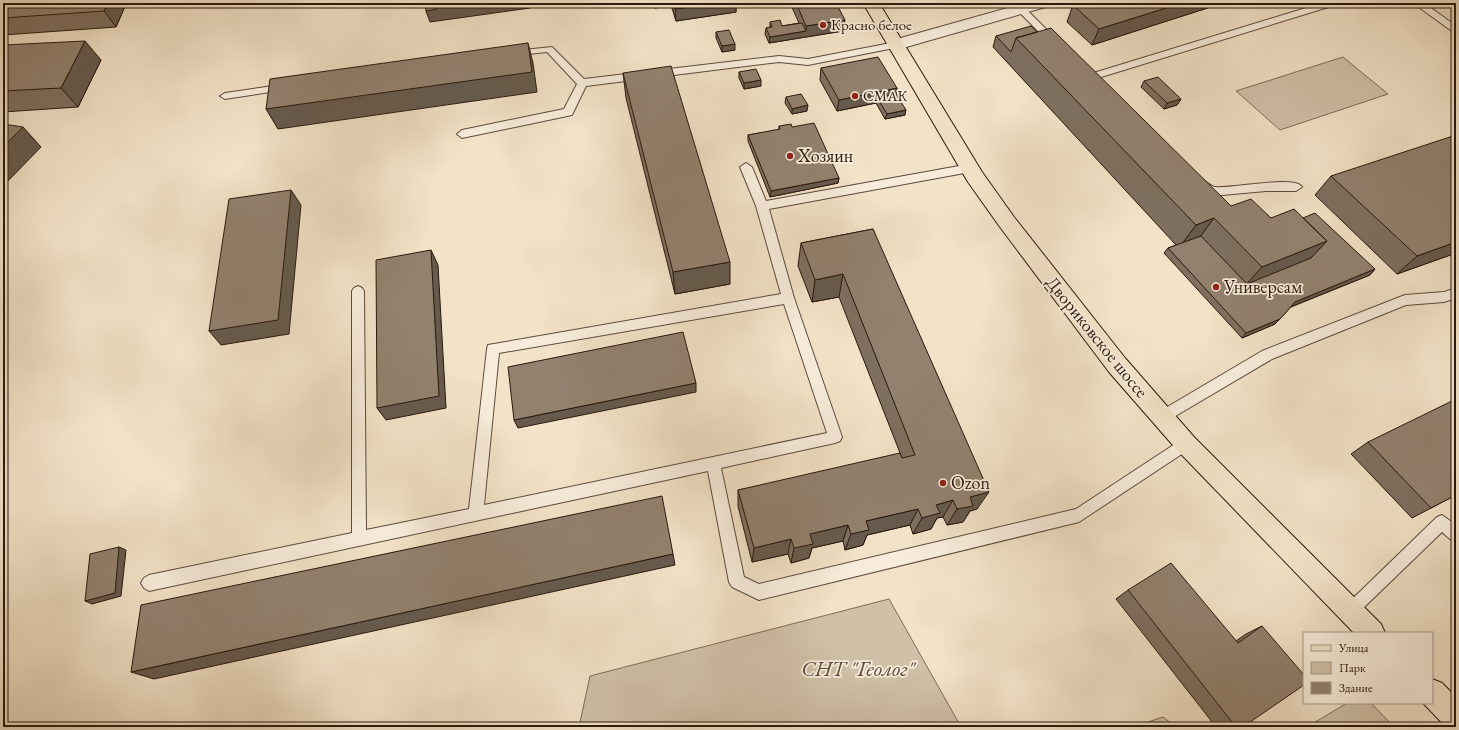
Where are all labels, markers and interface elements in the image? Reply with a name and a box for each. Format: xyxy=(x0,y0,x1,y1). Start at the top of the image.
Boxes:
place label: Красно белое xyxy=(831,15,912,34)
marker: Красно белое xyxy=(818,20,828,30)
place label: СМАК xyxy=(863,86,908,105)
marker: СМАК xyxy=(850,91,860,101)
place label: Хозяин xyxy=(797,144,853,167)
marker: Хозяин xyxy=(785,151,795,161)
street label: Двориковское шоссе xyxy=(1041,271,1154,402)
place label: Универсам xyxy=(1223,275,1303,298)
marker: Универсам xyxy=(1211,282,1221,292)
place label: Ozon xyxy=(951,471,990,494)
marker: Ozon xyxy=(938,478,948,488)
legend xyxy=(1303,632,1433,704)
text: Улица xyxy=(1338,640,1369,656)
park label: СНТ "Геолог" xyxy=(801,654,918,683)
text: Парк xyxy=(1339,660,1366,676)
text: Здание xyxy=(1339,680,1373,696)

